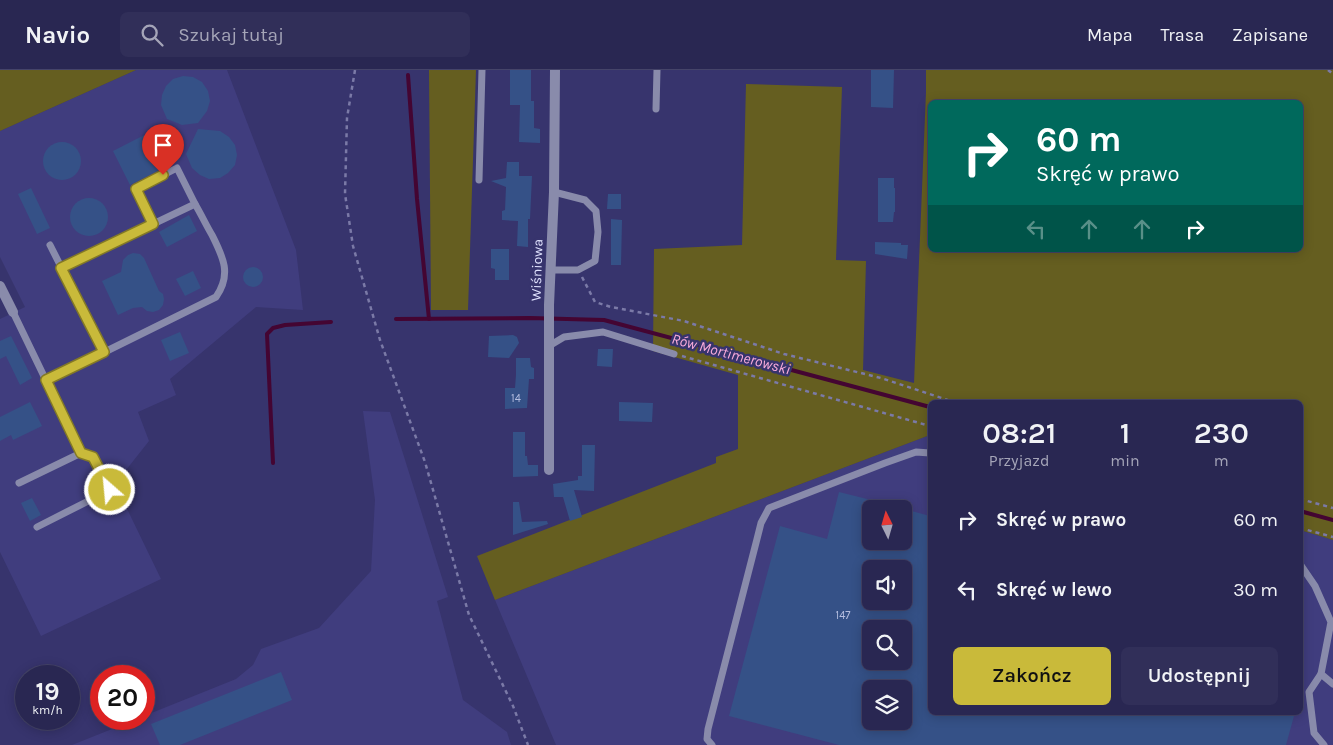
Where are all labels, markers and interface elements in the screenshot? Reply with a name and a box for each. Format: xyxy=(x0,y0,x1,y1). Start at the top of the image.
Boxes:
search box xyxy=(120,12,470,57)
text: Navio xyxy=(25,21,90,49)
icon: search xyxy=(138,21,166,49)
text: Szukaj tutaj xyxy=(178,24,284,46)
text: Mapa xyxy=(1087,24,1133,46)
text: Trasa xyxy=(1161,24,1204,46)
text: Zapisane xyxy=(1232,24,1308,46)
text: 60 m xyxy=(1036,119,1121,160)
icon: right xyxy=(953,120,1018,185)
pin xyxy=(142,124,184,175)
icon: arrive xyxy=(149,131,177,159)
text: Skręć w prawo xyxy=(1036,161,1180,187)
icon: left xyxy=(1022,215,1050,243)
icon: ahead xyxy=(1075,215,1103,243)
icon: ahead xyxy=(1128,215,1156,243)
icon: right xyxy=(1181,215,1209,243)
street label: Wiśniowa xyxy=(527,239,547,301)
water label: Rów Mortimerowski xyxy=(670,329,792,379)
house number: 14 xyxy=(511,392,521,405)
text: 08:21 xyxy=(982,415,1056,451)
text: 1 xyxy=(1120,415,1130,451)
text: 230 xyxy=(1194,415,1249,451)
text: Przyjazd xyxy=(989,451,1049,470)
text: min xyxy=(1110,451,1140,470)
text: m xyxy=(1214,451,1229,470)
position arrow xyxy=(83,463,135,515)
north arrow xyxy=(862,500,912,550)
map controls xyxy=(862,500,912,730)
icon: right xyxy=(953,506,981,534)
text: Skręć w prawo xyxy=(996,509,1126,531)
text: 60 m xyxy=(1234,509,1278,531)
button: sound xyxy=(862,560,912,610)
icon: left xyxy=(953,576,981,604)
text: Skręć w lewo xyxy=(996,579,1112,601)
text: 30 m xyxy=(1233,579,1278,601)
house number: 147 xyxy=(836,609,850,622)
button: search xyxy=(862,620,912,670)
button: Zakończ xyxy=(953,647,1111,705)
button: Udostępnij xyxy=(1121,647,1278,705)
speed limit sign: 20 xyxy=(90,665,155,730)
text: 19 xyxy=(35,677,60,706)
button: layers xyxy=(862,680,912,730)
text: km/h xyxy=(32,703,63,717)

